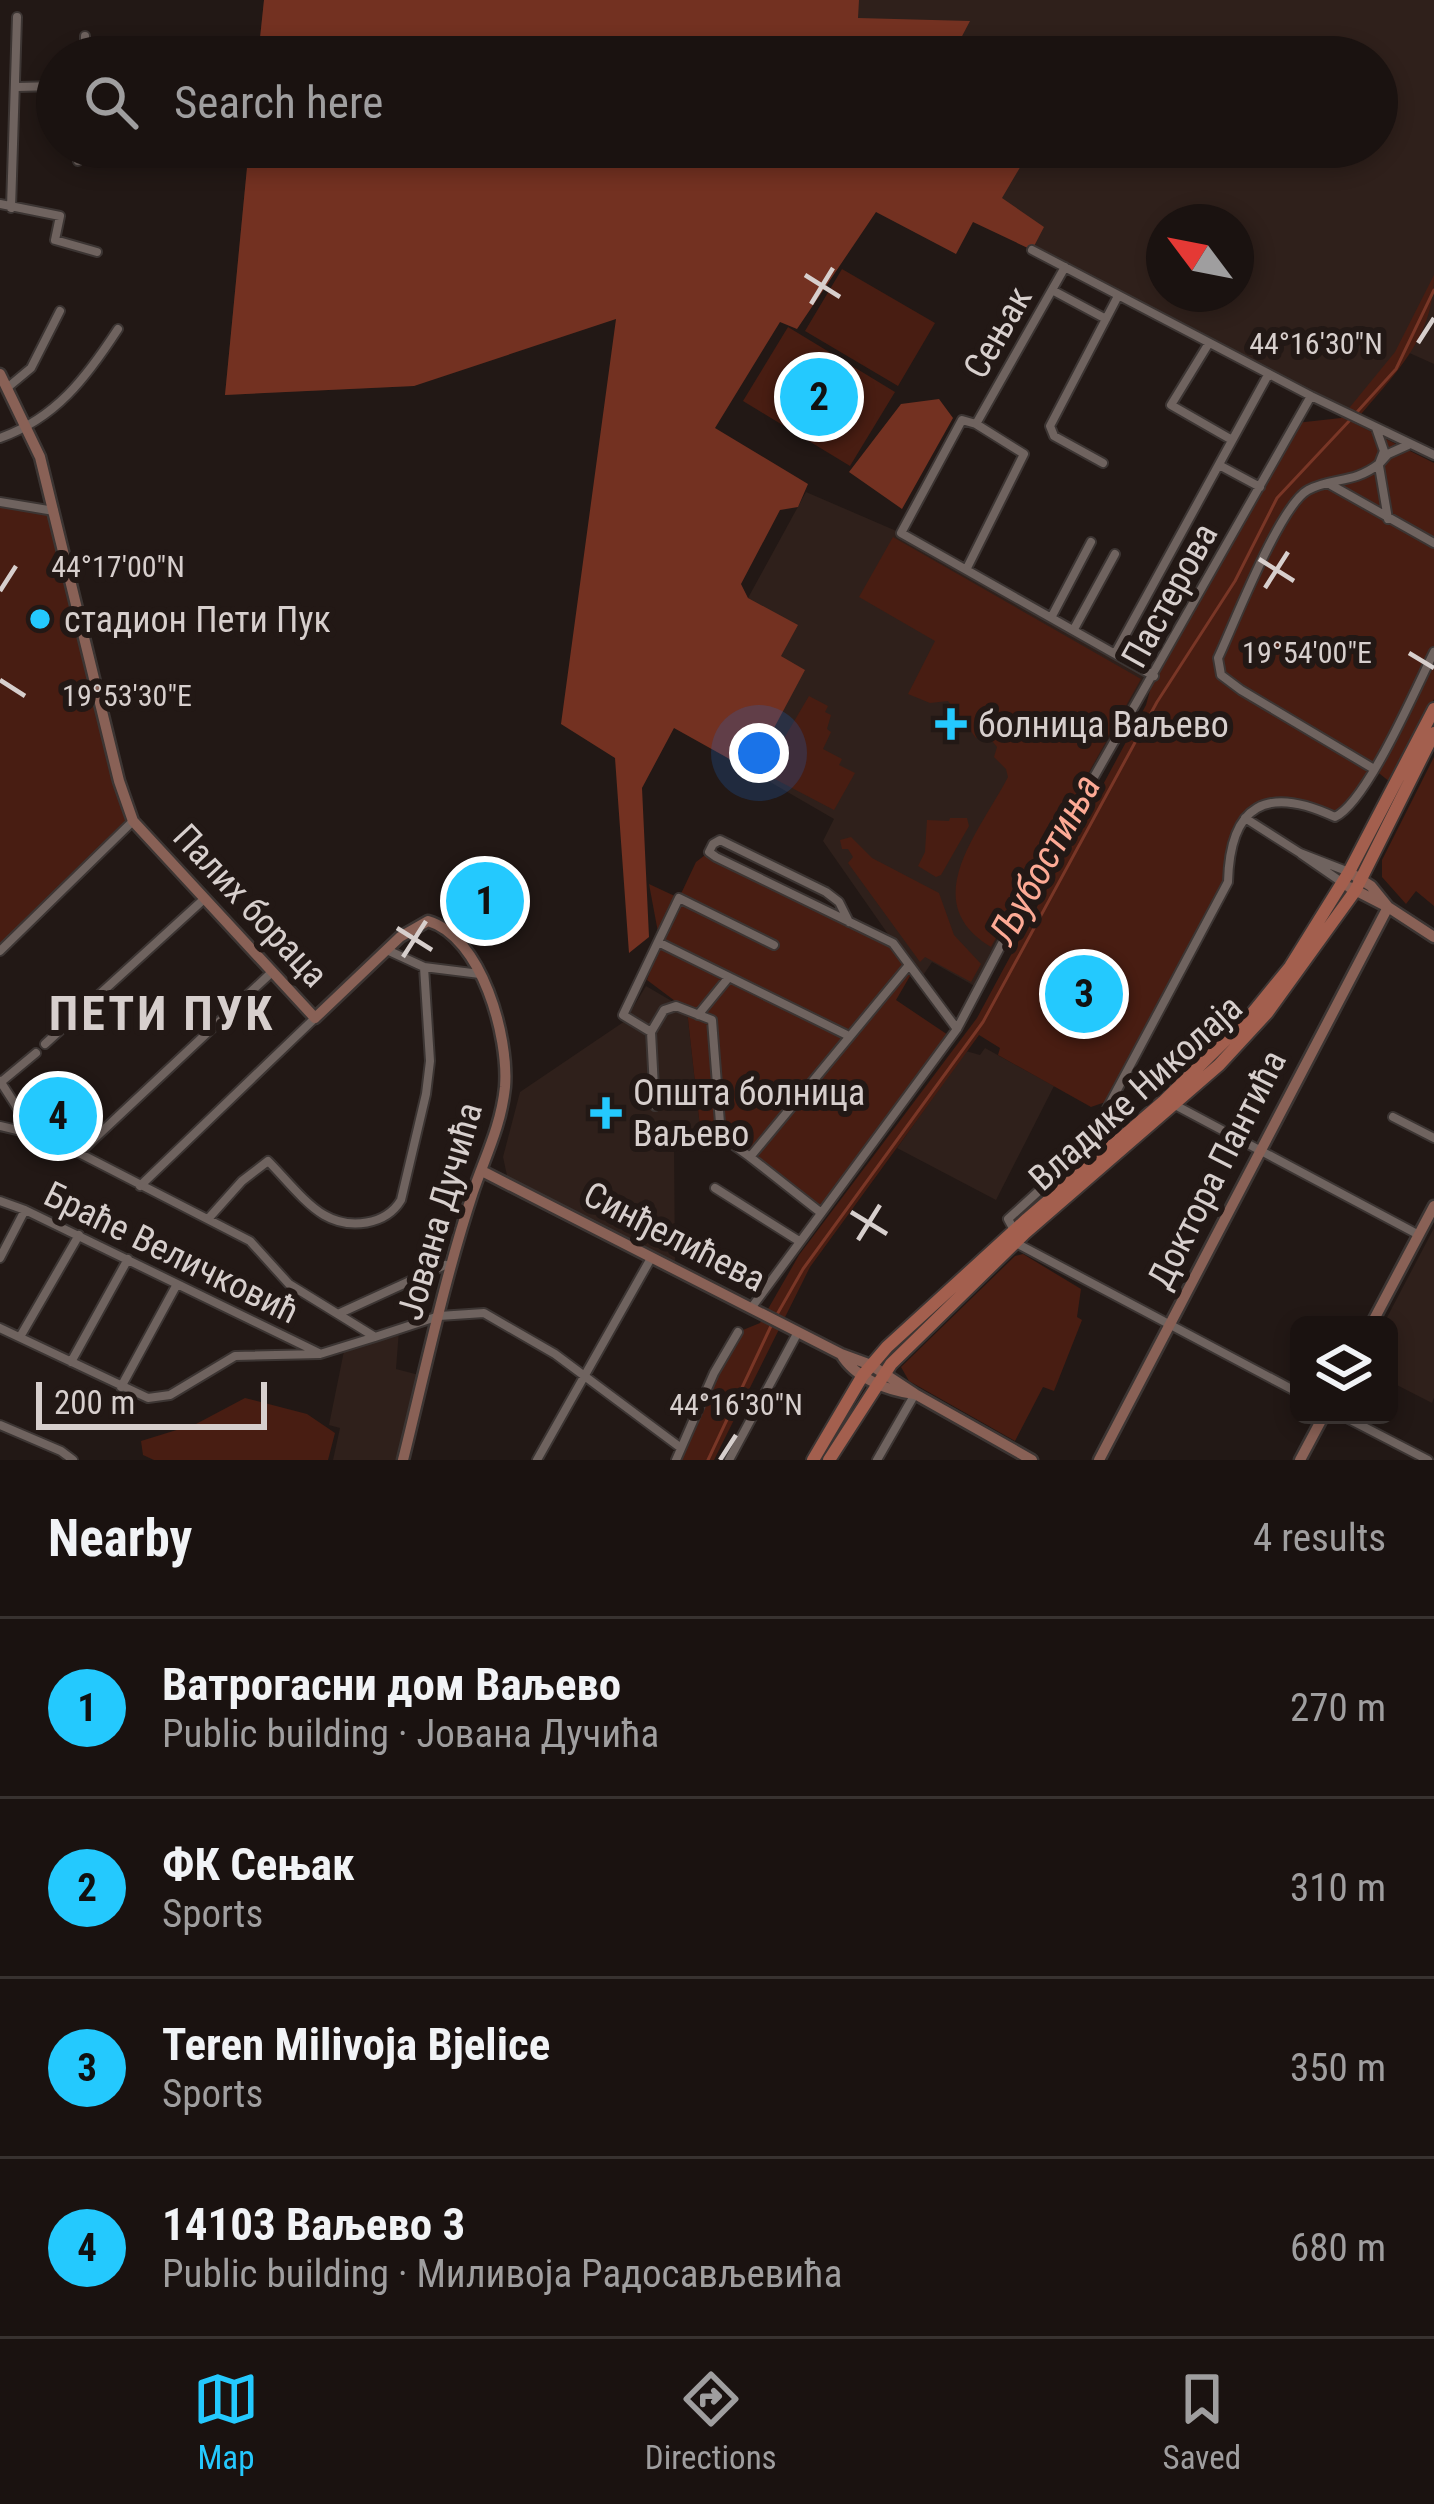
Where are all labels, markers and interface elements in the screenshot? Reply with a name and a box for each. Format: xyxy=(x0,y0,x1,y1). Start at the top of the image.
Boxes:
search box xyxy=(36,36,1398,168)
icon: search xyxy=(78,69,144,135)
text: Search here xyxy=(174,76,383,129)
north arrow xyxy=(1146,204,1254,312)
street label: Сењак xyxy=(955,279,1041,386)
text: 44°16'30"N xyxy=(1249,326,1383,361)
pin: 2 xyxy=(780,352,858,442)
street label: Пастерова xyxy=(1113,516,1227,675)
text: 44°17'00"N xyxy=(51,549,185,584)
place label: стадион Пети Пук xyxy=(64,599,331,641)
marker: стадион Пети Пук xyxy=(27,606,53,632)
text: 19°54'00"E xyxy=(1242,635,1372,670)
text: 19°53'30"E xyxy=(62,678,192,713)
place label: болница Ваљево xyxy=(978,704,1229,746)
marker: болница Ваљево xyxy=(935,708,967,740)
your location xyxy=(729,723,789,783)
water label: Љубостиња xyxy=(979,767,1110,953)
street label: Палих бораца xyxy=(164,816,336,996)
pin: 1 xyxy=(446,856,524,946)
pin: 3 xyxy=(1045,949,1123,1039)
district label: ПЕТИ ПУК xyxy=(49,985,275,1042)
street label: Владике Николаја xyxy=(1021,986,1251,1199)
street label: Доктора Пантића xyxy=(1139,1043,1295,1296)
pin: 4 xyxy=(19,1071,97,1161)
place label: Општа болница Ваљево xyxy=(633,1072,865,1155)
marker: Општа болница Ваљево xyxy=(590,1097,622,1129)
street label: Јована Дучића xyxy=(389,1098,491,1325)
street label: Браће Величковић xyxy=(38,1173,306,1333)
street label: Синђелићева xyxy=(577,1173,772,1301)
map controls xyxy=(1290,1316,1398,1424)
button: layers xyxy=(1290,1316,1398,1424)
scale bar xyxy=(36,1376,267,1429)
text: 200 m xyxy=(54,1383,135,1422)
text: 44°16'30"N xyxy=(669,1387,803,1422)
text: Nearby xyxy=(48,1509,192,1568)
text: 4 results xyxy=(1253,1515,1386,1561)
text: Ватрогасни дом Ваљево xyxy=(162,1658,621,1711)
text: 1 xyxy=(77,1685,97,1731)
text: 270 m xyxy=(1290,1685,1386,1731)
text: Public building · Јована Дучића xyxy=(162,1711,659,1757)
text: ФК Сењак xyxy=(162,1838,355,1891)
text: 2 xyxy=(77,1865,97,1911)
text: 310 m xyxy=(1290,1865,1386,1911)
text: Sports xyxy=(162,1891,263,1937)
text: Teren Milivoja Bjelice xyxy=(162,2018,550,2071)
text: 3 xyxy=(77,2045,97,2091)
text: 350 m xyxy=(1290,2045,1386,2091)
text: Sports xyxy=(162,2071,263,2117)
text: 14103 Ваљево 3 xyxy=(162,2198,465,2251)
text: 4 xyxy=(77,2225,97,2271)
text: 680 m xyxy=(1290,2225,1386,2271)
text: Public building · Миливоја Радосављевића xyxy=(162,2251,842,2297)
tab: Map xyxy=(193,2366,259,2477)
tab: Directions xyxy=(645,2366,777,2477)
tab: Saved xyxy=(1163,2366,1241,2477)

